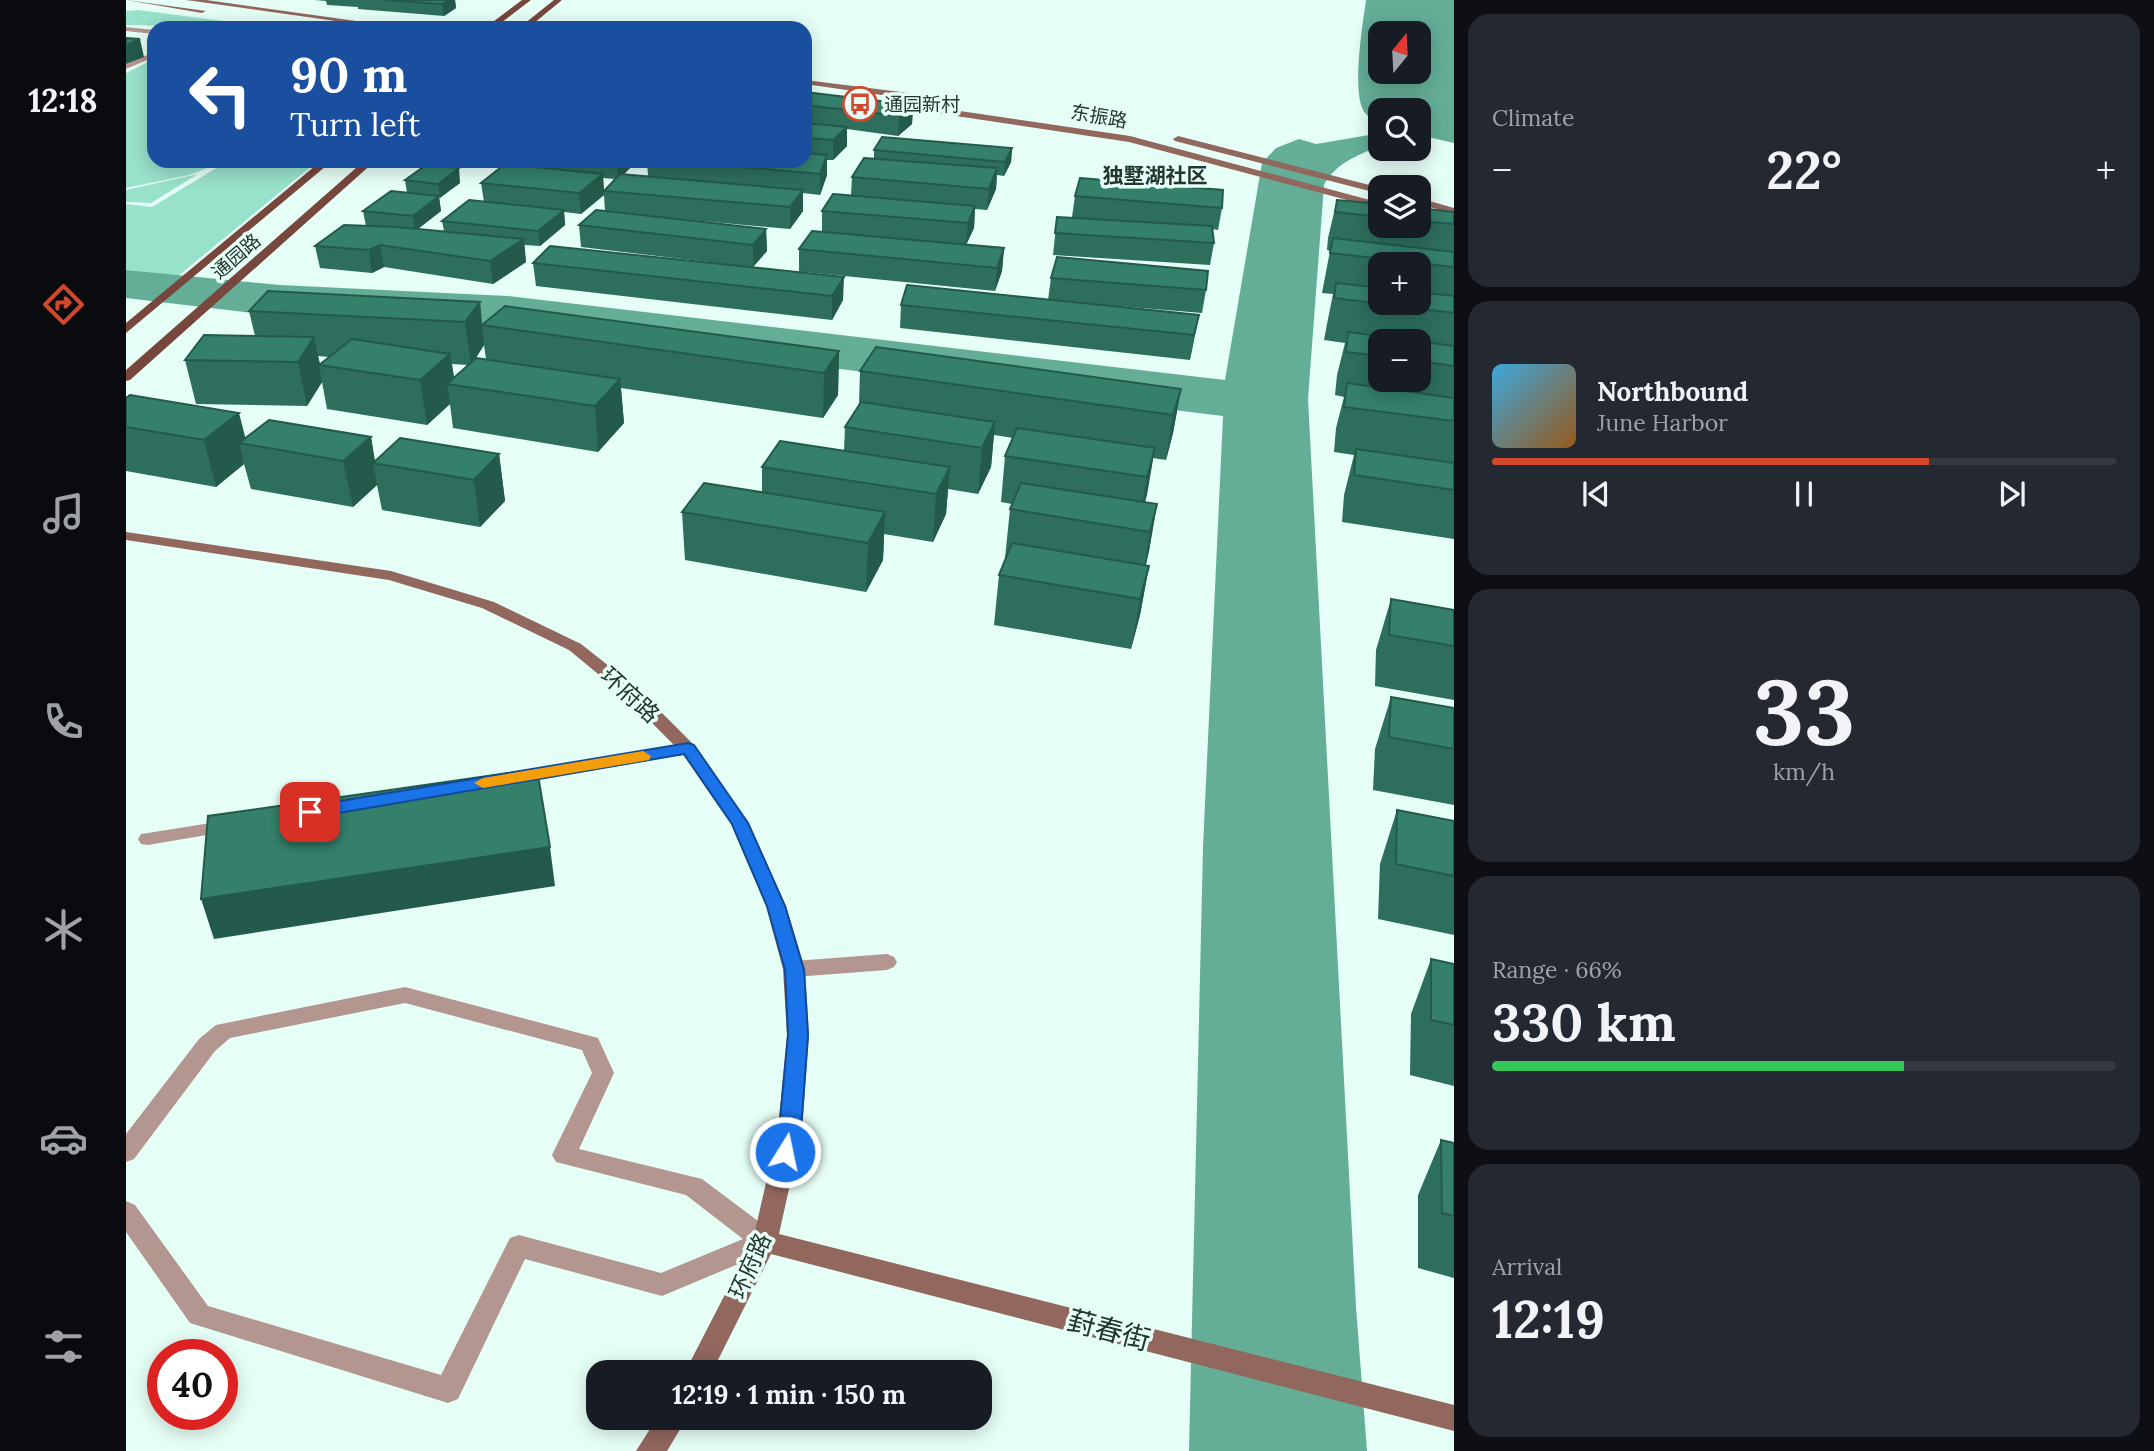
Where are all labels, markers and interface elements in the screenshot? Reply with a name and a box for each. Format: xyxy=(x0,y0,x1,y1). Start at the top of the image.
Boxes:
north arrow xyxy=(1368,21,1432,84)
map controls xyxy=(1368,21,1431,392)
text: 90 m xyxy=(290,43,407,105)
icon: left xyxy=(175,49,266,140)
text: 12:18 xyxy=(28,80,98,121)
bus stop icon: 通园新村 xyxy=(841,85,879,123)
place label: 通园新村 xyxy=(884,92,960,116)
button: search xyxy=(1368,98,1431,161)
street label: 东振路 xyxy=(1069,99,1129,133)
text: Climate xyxy=(1492,103,1574,132)
text: Turn left xyxy=(290,104,420,145)
text: 22° xyxy=(1766,137,1842,203)
text: − xyxy=(1492,146,1512,194)
text: + xyxy=(2096,146,2116,194)
district label: 独墅湖社区 xyxy=(1103,162,1208,189)
button: layers xyxy=(1368,175,1431,238)
street label: 通园路 xyxy=(207,228,265,284)
button: + xyxy=(1368,252,1431,315)
icon: directions xyxy=(39,280,88,329)
button: − xyxy=(1368,329,1431,392)
text: Northbound xyxy=(1597,375,1748,408)
text: June Harbor xyxy=(1597,408,1728,437)
icon: previous xyxy=(1577,475,1615,513)
icon: pause xyxy=(1785,475,1823,513)
icon: next xyxy=(1993,475,2031,513)
icon: music xyxy=(39,489,88,538)
text: 33 xyxy=(1753,653,1855,770)
street label: 环府路 xyxy=(595,661,666,728)
icon: phone xyxy=(39,697,88,746)
text: km/h xyxy=(1773,757,1835,786)
pin xyxy=(280,782,340,842)
icon: arrive xyxy=(291,793,329,831)
icon: climate xyxy=(39,905,88,954)
text: Range · 66% xyxy=(1492,955,1622,984)
text: 330 km xyxy=(1492,989,1676,1055)
icon: car xyxy=(39,1114,88,1163)
position arrow xyxy=(748,1115,822,1189)
street label: 环府路 xyxy=(722,1228,777,1303)
text: Arrival xyxy=(1492,1252,1562,1281)
text: 12:19 xyxy=(1492,1286,1605,1352)
street label: 葑春街 xyxy=(1064,1302,1154,1358)
icon: filters xyxy=(39,1322,88,1371)
speed limit sign: 40 xyxy=(147,1339,238,1430)
text: 12:19 · 1 min · 150 m xyxy=(672,1378,906,1411)

